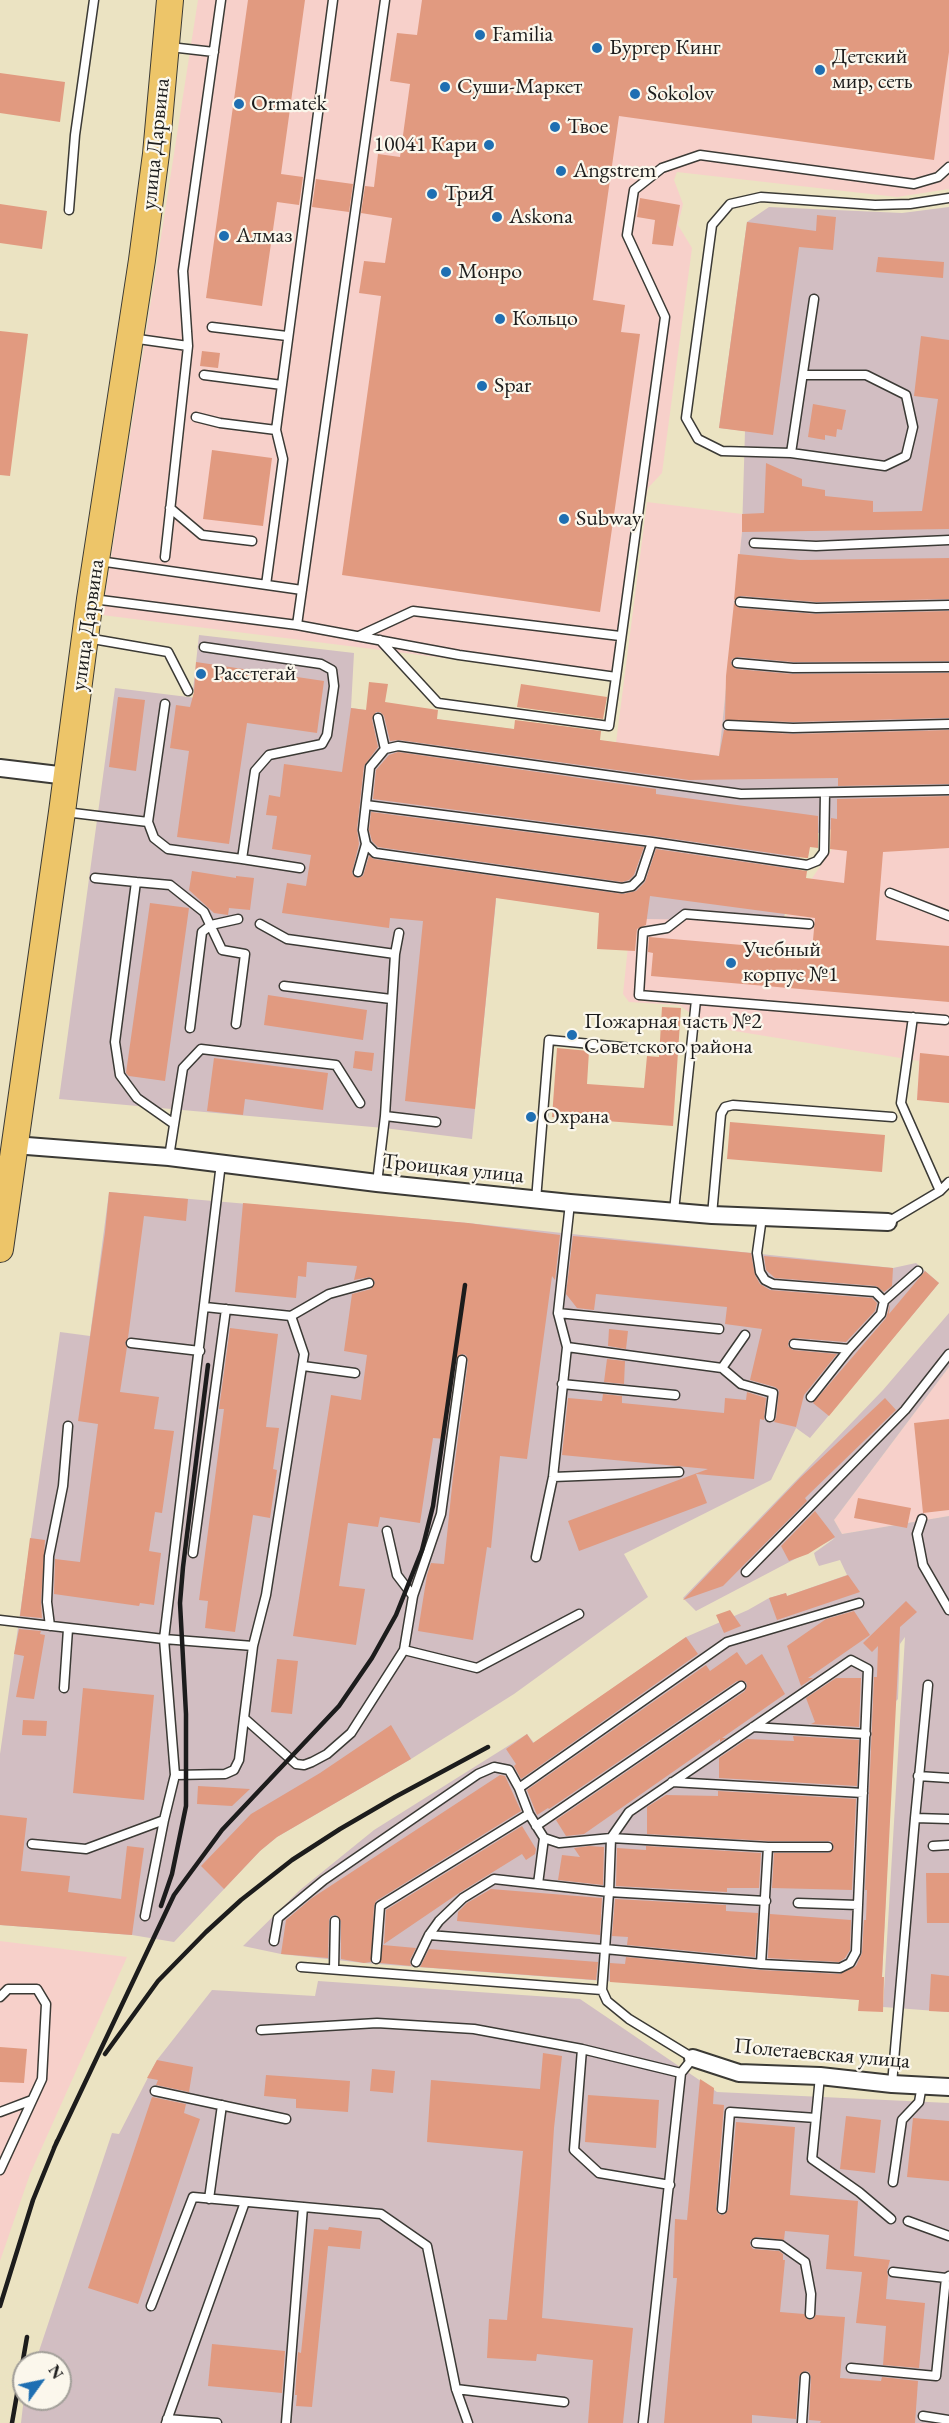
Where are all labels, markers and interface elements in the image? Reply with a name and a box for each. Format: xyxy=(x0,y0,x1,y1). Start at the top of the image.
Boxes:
place label: Familia xyxy=(492,22,553,48)
marker: Familia xyxy=(473,28,487,42)
place label: Бургер Кинг xyxy=(609,35,721,61)
marker: Бургер Кинг xyxy=(590,41,604,55)
place label: Детский мир, сеть xyxy=(832,44,913,96)
marker: Детский мир, сеть xyxy=(813,63,827,77)
place label: Суши-Маркет xyxy=(457,74,582,100)
street label: улица Дарвина xyxy=(136,77,176,211)
marker: Суши-Маркет xyxy=(438,80,452,94)
place label: Sokolov xyxy=(647,81,714,107)
marker: Sokolov xyxy=(628,87,642,101)
place label: Ormatek xyxy=(251,91,327,117)
marker: Ormatek xyxy=(232,97,246,111)
place label: Твое xyxy=(567,114,608,140)
marker: Твое xyxy=(548,120,562,134)
place label: 10041 Кари xyxy=(373,132,477,158)
marker: 10041 Кари xyxy=(482,138,496,152)
place label: Angstrem xyxy=(573,158,656,184)
marker: Angstrem xyxy=(554,164,568,178)
place label: ТриЯ xyxy=(444,181,494,207)
marker: ТриЯ xyxy=(425,187,439,201)
place label: Askona xyxy=(509,204,573,230)
marker: Askona xyxy=(490,210,504,224)
place label: Алмаз xyxy=(236,223,293,249)
marker: Алмаз xyxy=(217,229,231,243)
place label: Монро xyxy=(458,259,522,285)
marker: Монро xyxy=(439,265,453,279)
place label: Кольцо xyxy=(512,306,578,332)
marker: Кольцо xyxy=(493,312,507,326)
place label: Spar xyxy=(494,373,531,399)
marker: Spar xyxy=(475,379,489,393)
place label: Subway xyxy=(576,506,642,532)
marker: Subway xyxy=(557,512,571,526)
street label: улица Дарвина xyxy=(66,557,110,693)
place label: Расстегай xyxy=(213,661,296,687)
marker: Расстегай xyxy=(194,667,208,681)
place label: Учебный корпус №1 xyxy=(743,937,839,988)
marker: Учебный корпус №1 xyxy=(724,956,738,970)
place label: Пожарная часть №2 Советского района xyxy=(584,1009,762,1060)
marker: Пожарная часть №2 Советского района xyxy=(565,1028,579,1042)
place label: Охрана xyxy=(543,1104,609,1130)
marker: Охрана xyxy=(524,1110,538,1124)
street label: Троицкая улица xyxy=(381,1148,525,1190)
street label: Полетаевская улица xyxy=(733,2033,911,2075)
north arrow xyxy=(12,2351,72,2411)
text: N xyxy=(44,2361,68,2383)

